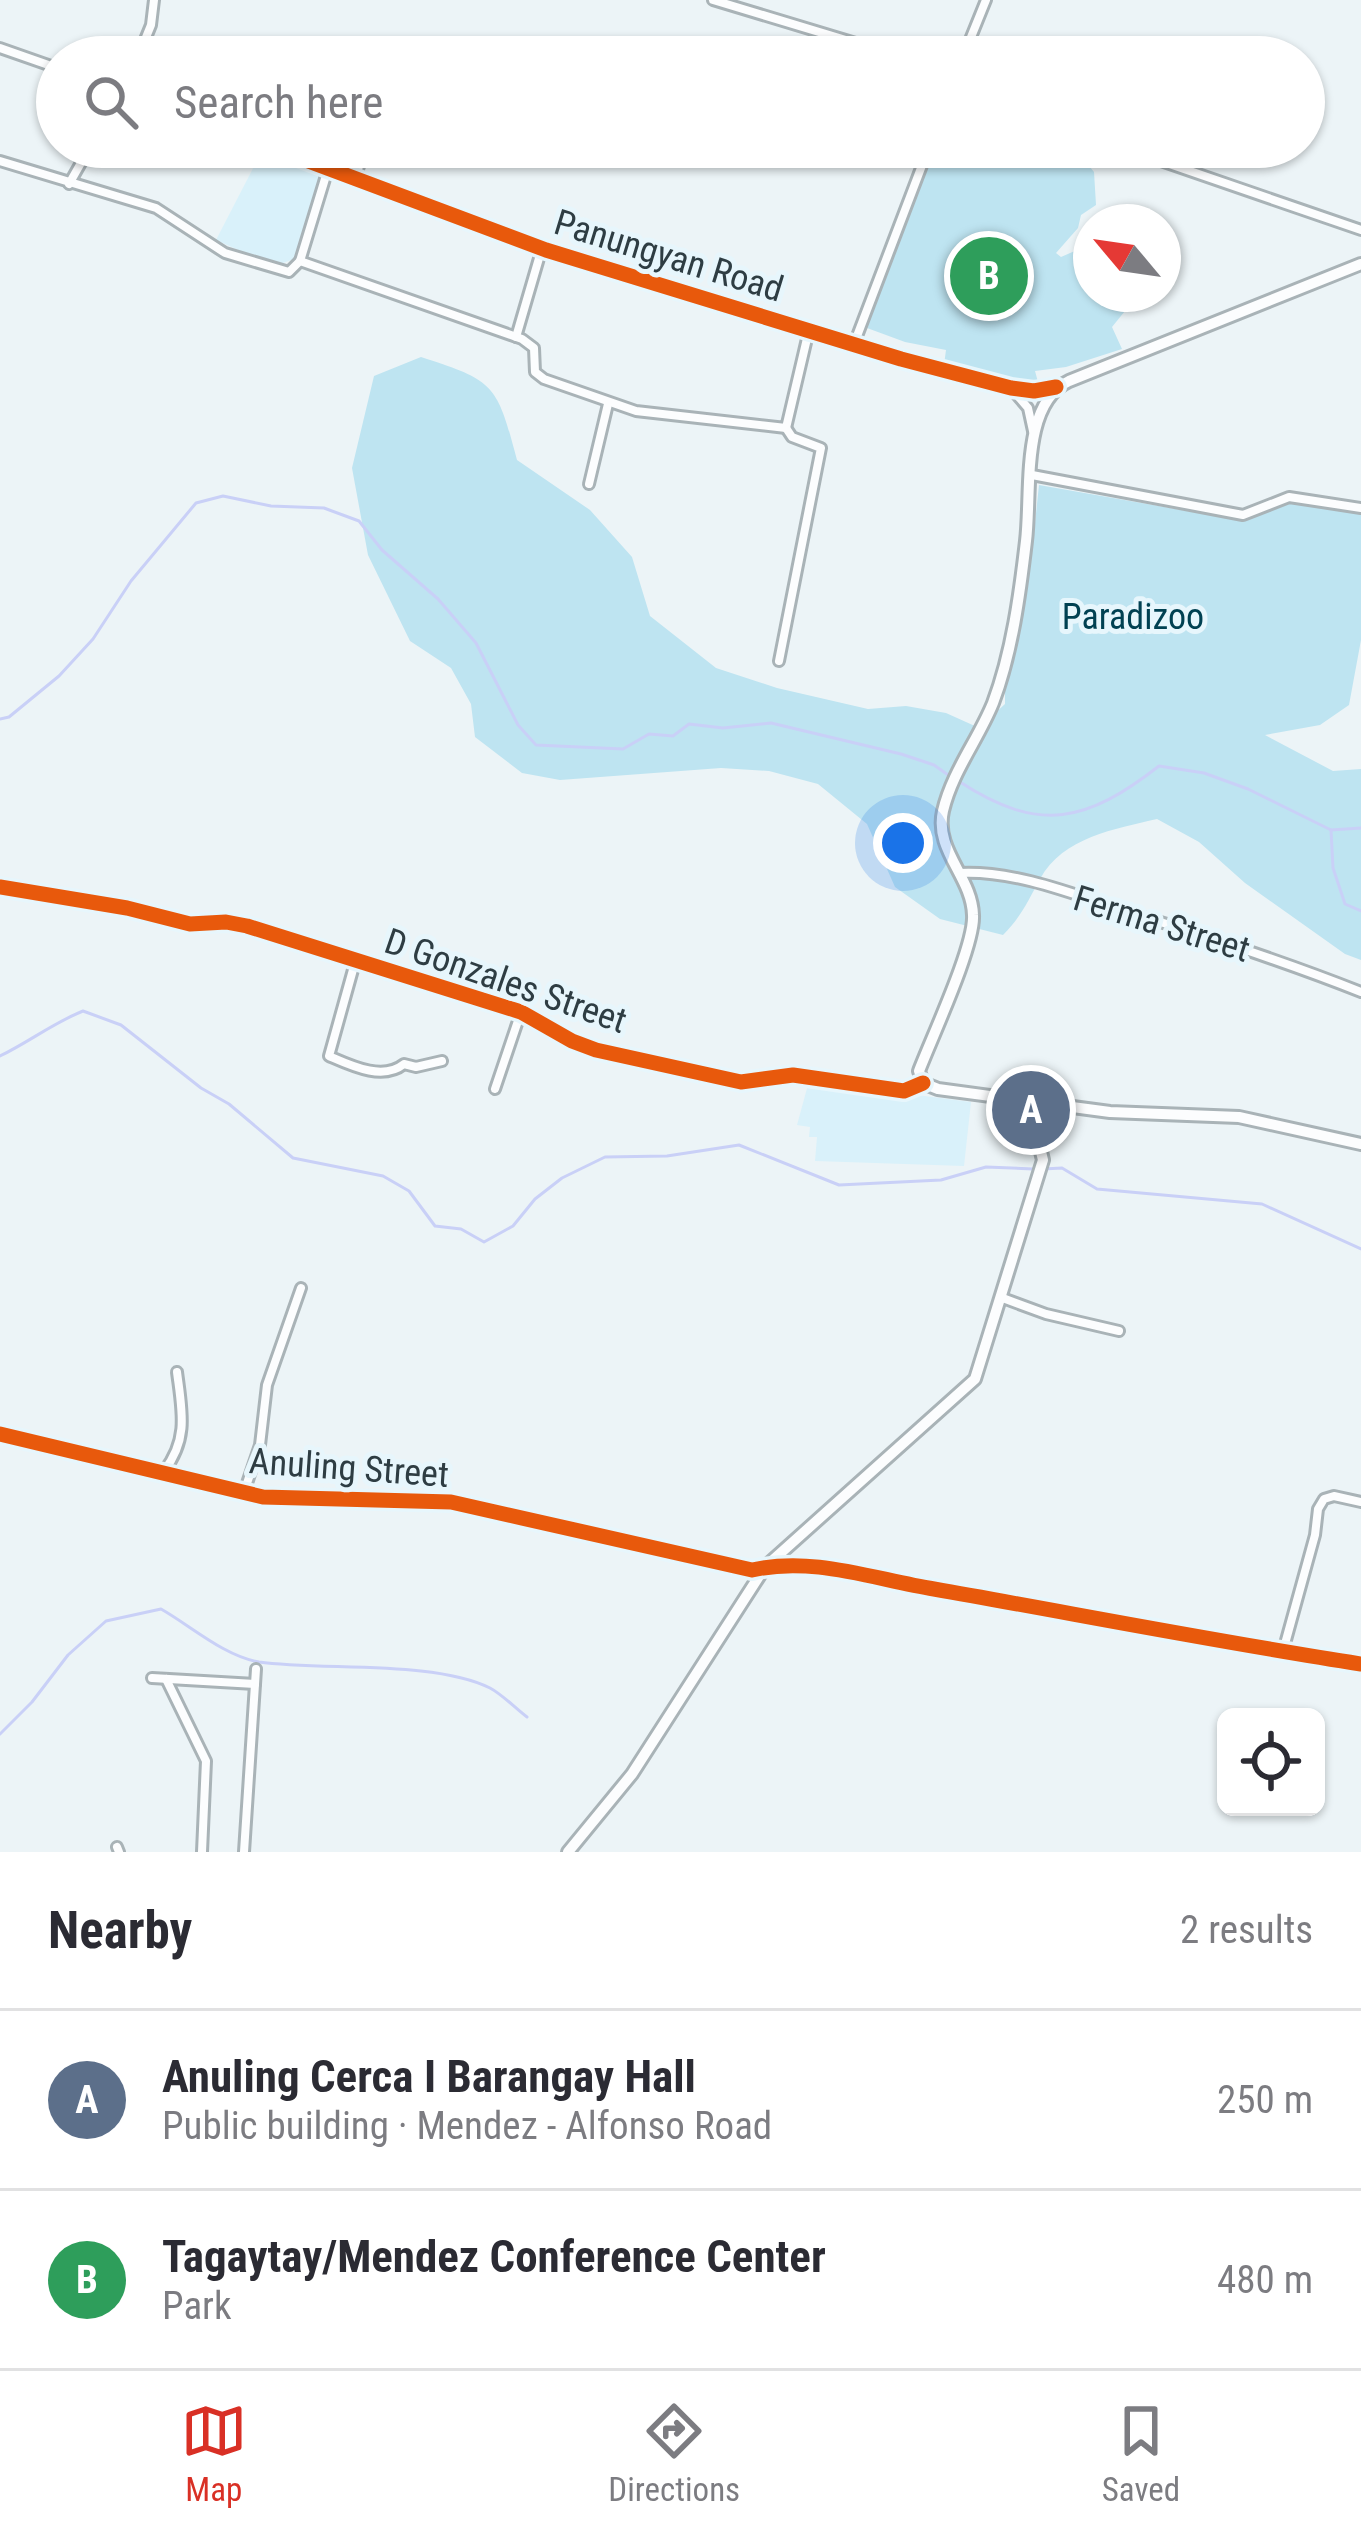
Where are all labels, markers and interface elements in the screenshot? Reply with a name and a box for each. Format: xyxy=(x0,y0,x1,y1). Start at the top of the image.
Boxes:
search box xyxy=(36,36,1325,168)
icon: search xyxy=(78,69,144,135)
text: Search here xyxy=(174,76,383,129)
street label: Panungyan Road xyxy=(549,201,788,311)
north arrow xyxy=(1073,204,1181,312)
pin: B xyxy=(950,231,1028,321)
park label: Paradizoo xyxy=(1062,596,1204,638)
your location xyxy=(873,813,933,873)
street label: Ferma Street xyxy=(1069,877,1255,971)
street label: D Gonzales Street xyxy=(379,920,632,1042)
pin: A xyxy=(992,1065,1070,1155)
street label: Anuling Street xyxy=(248,1440,450,1496)
map controls xyxy=(1217,1708,1325,1816)
button: locate xyxy=(1217,1708,1325,1816)
text: Nearby xyxy=(48,1901,192,1960)
text: 2 results xyxy=(1180,1907,1313,1953)
text: Anuling Cerca I Barangay Hall xyxy=(162,2050,696,2103)
text: A xyxy=(75,2077,99,2123)
text: 250 m xyxy=(1217,2077,1313,2123)
text: Public building · Mendez - Alfonso Road xyxy=(162,2103,772,2149)
text: Tagaytay/Mendez Conference Center xyxy=(162,2230,826,2283)
text: B xyxy=(76,2257,98,2303)
text: 480 m xyxy=(1217,2257,1313,2303)
text: Park xyxy=(162,2283,232,2329)
tab: Map xyxy=(181,2398,247,2509)
tab: Directions xyxy=(608,2398,740,2509)
tab: Saved xyxy=(1102,2398,1180,2509)

